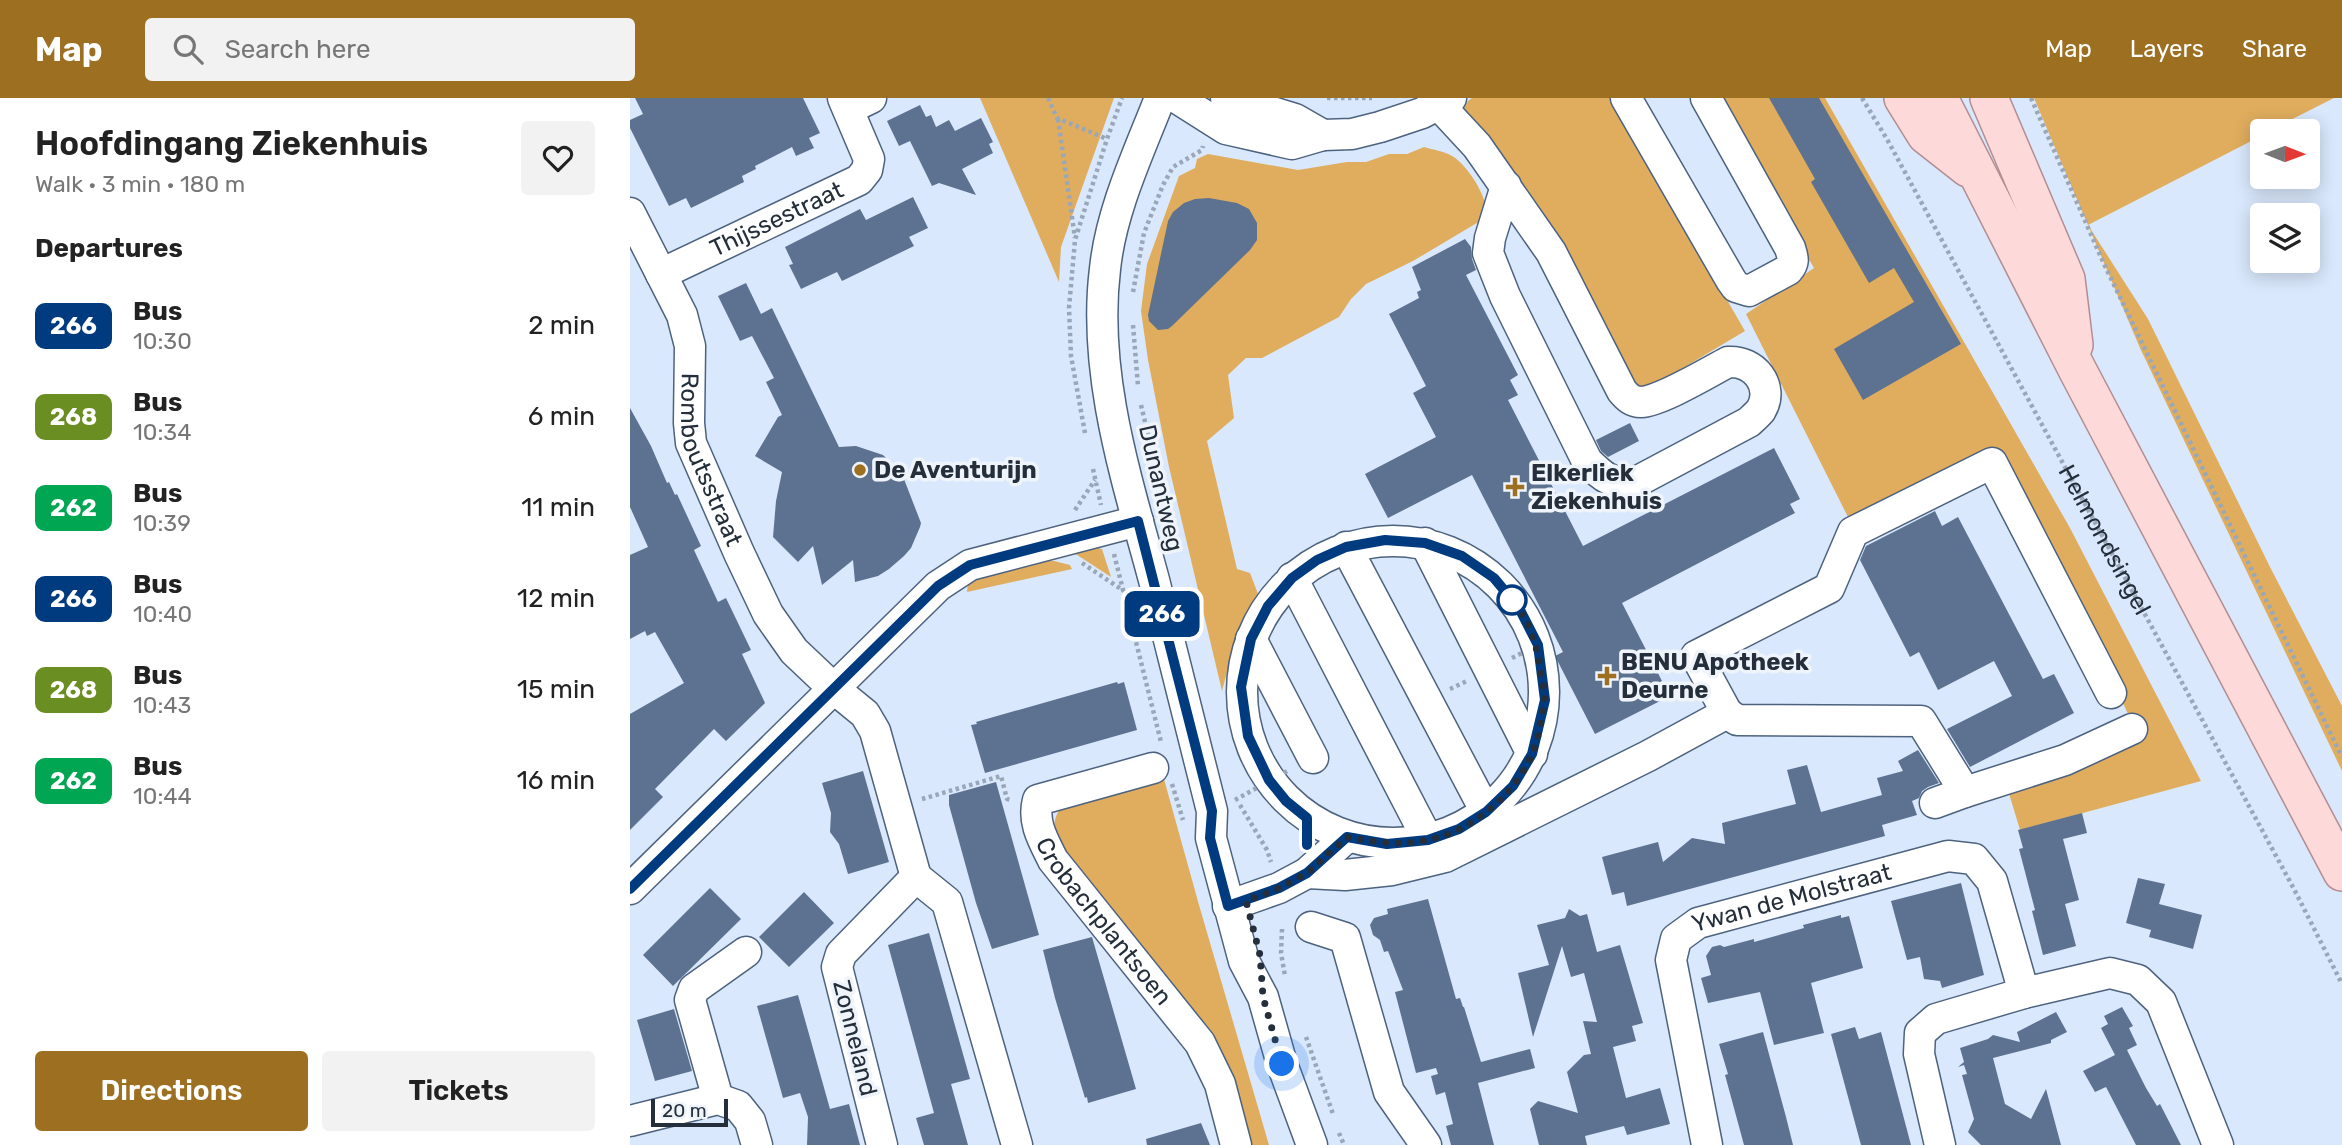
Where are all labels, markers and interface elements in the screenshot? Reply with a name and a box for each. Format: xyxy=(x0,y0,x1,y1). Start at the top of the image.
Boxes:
search box xyxy=(145,18,635,81)
text: Map xyxy=(35,30,103,69)
icon: search xyxy=(169,30,207,68)
text: Search here xyxy=(225,34,370,65)
text: Map xyxy=(2045,35,2092,63)
text: Layers xyxy=(2130,35,2204,63)
text: Share xyxy=(2242,35,2307,63)
north arrow xyxy=(2250,119,2320,189)
map controls xyxy=(2250,119,2320,273)
button: heart xyxy=(521,121,595,195)
text: Hoofdingang Ziekenhuis xyxy=(35,124,428,163)
text: Walk · 3 min · 180 m xyxy=(35,170,245,198)
street label: Thijssestraat xyxy=(705,176,848,263)
button: layers xyxy=(2250,203,2320,273)
text: Departures xyxy=(35,233,183,264)
text: Bus xyxy=(133,296,182,327)
text: 2 min xyxy=(528,310,595,341)
text: 266 xyxy=(50,312,97,340)
text: 10:30 xyxy=(133,327,192,355)
street label: Romboutsstraat xyxy=(675,373,748,550)
text: Bus xyxy=(133,387,182,418)
text: 6 min xyxy=(528,401,595,432)
text: 268 xyxy=(50,403,97,431)
text: 10:34 xyxy=(133,418,191,446)
street label: Dunantweg xyxy=(1133,422,1189,554)
place label: De Aventurijn xyxy=(874,456,1037,484)
place label: Elkerliek Ziekenhuis xyxy=(1531,459,1662,515)
street label: Helmondsingel xyxy=(2052,460,2157,620)
marker: De Aventurijn xyxy=(852,462,868,478)
marker: Elkerliek Ziekenhuis xyxy=(1505,477,1525,497)
text: Bus xyxy=(133,478,182,509)
text: 11 min xyxy=(521,492,595,523)
text: 262 xyxy=(50,494,97,522)
text: 10:39 xyxy=(133,509,191,537)
text: Bus xyxy=(133,569,182,600)
text: 12 min xyxy=(517,583,595,614)
text: 266 xyxy=(50,585,97,613)
unlabelled marker xyxy=(1497,585,1527,615)
line badge: 266 xyxy=(1122,591,1202,637)
text: 10:40 xyxy=(133,600,192,628)
text: 266 xyxy=(1139,600,1185,628)
place label: BENU Apotheek Deurne xyxy=(1621,648,1809,704)
text: Bus xyxy=(133,660,182,691)
marker: BENU Apotheek Deurne xyxy=(1599,668,1615,684)
text: 15 min xyxy=(517,674,595,705)
text: 268 xyxy=(50,676,97,704)
text: 10:43 xyxy=(133,691,191,719)
text: Bus xyxy=(133,751,182,782)
text: 16 min xyxy=(517,765,595,796)
text: 262 xyxy=(50,767,97,795)
text: 10:44 xyxy=(133,782,192,810)
street label: Crobachplantsoen xyxy=(1030,833,1178,1010)
street label: Ywan de Molstraat xyxy=(1689,858,1894,938)
street label: Zonneland xyxy=(827,977,883,1099)
your location xyxy=(1264,1046,1299,1081)
button: Directions xyxy=(35,1051,308,1131)
button: Tickets xyxy=(322,1051,595,1131)
scale bar xyxy=(651,1096,728,1128)
text: 20 m xyxy=(662,1099,707,1122)

